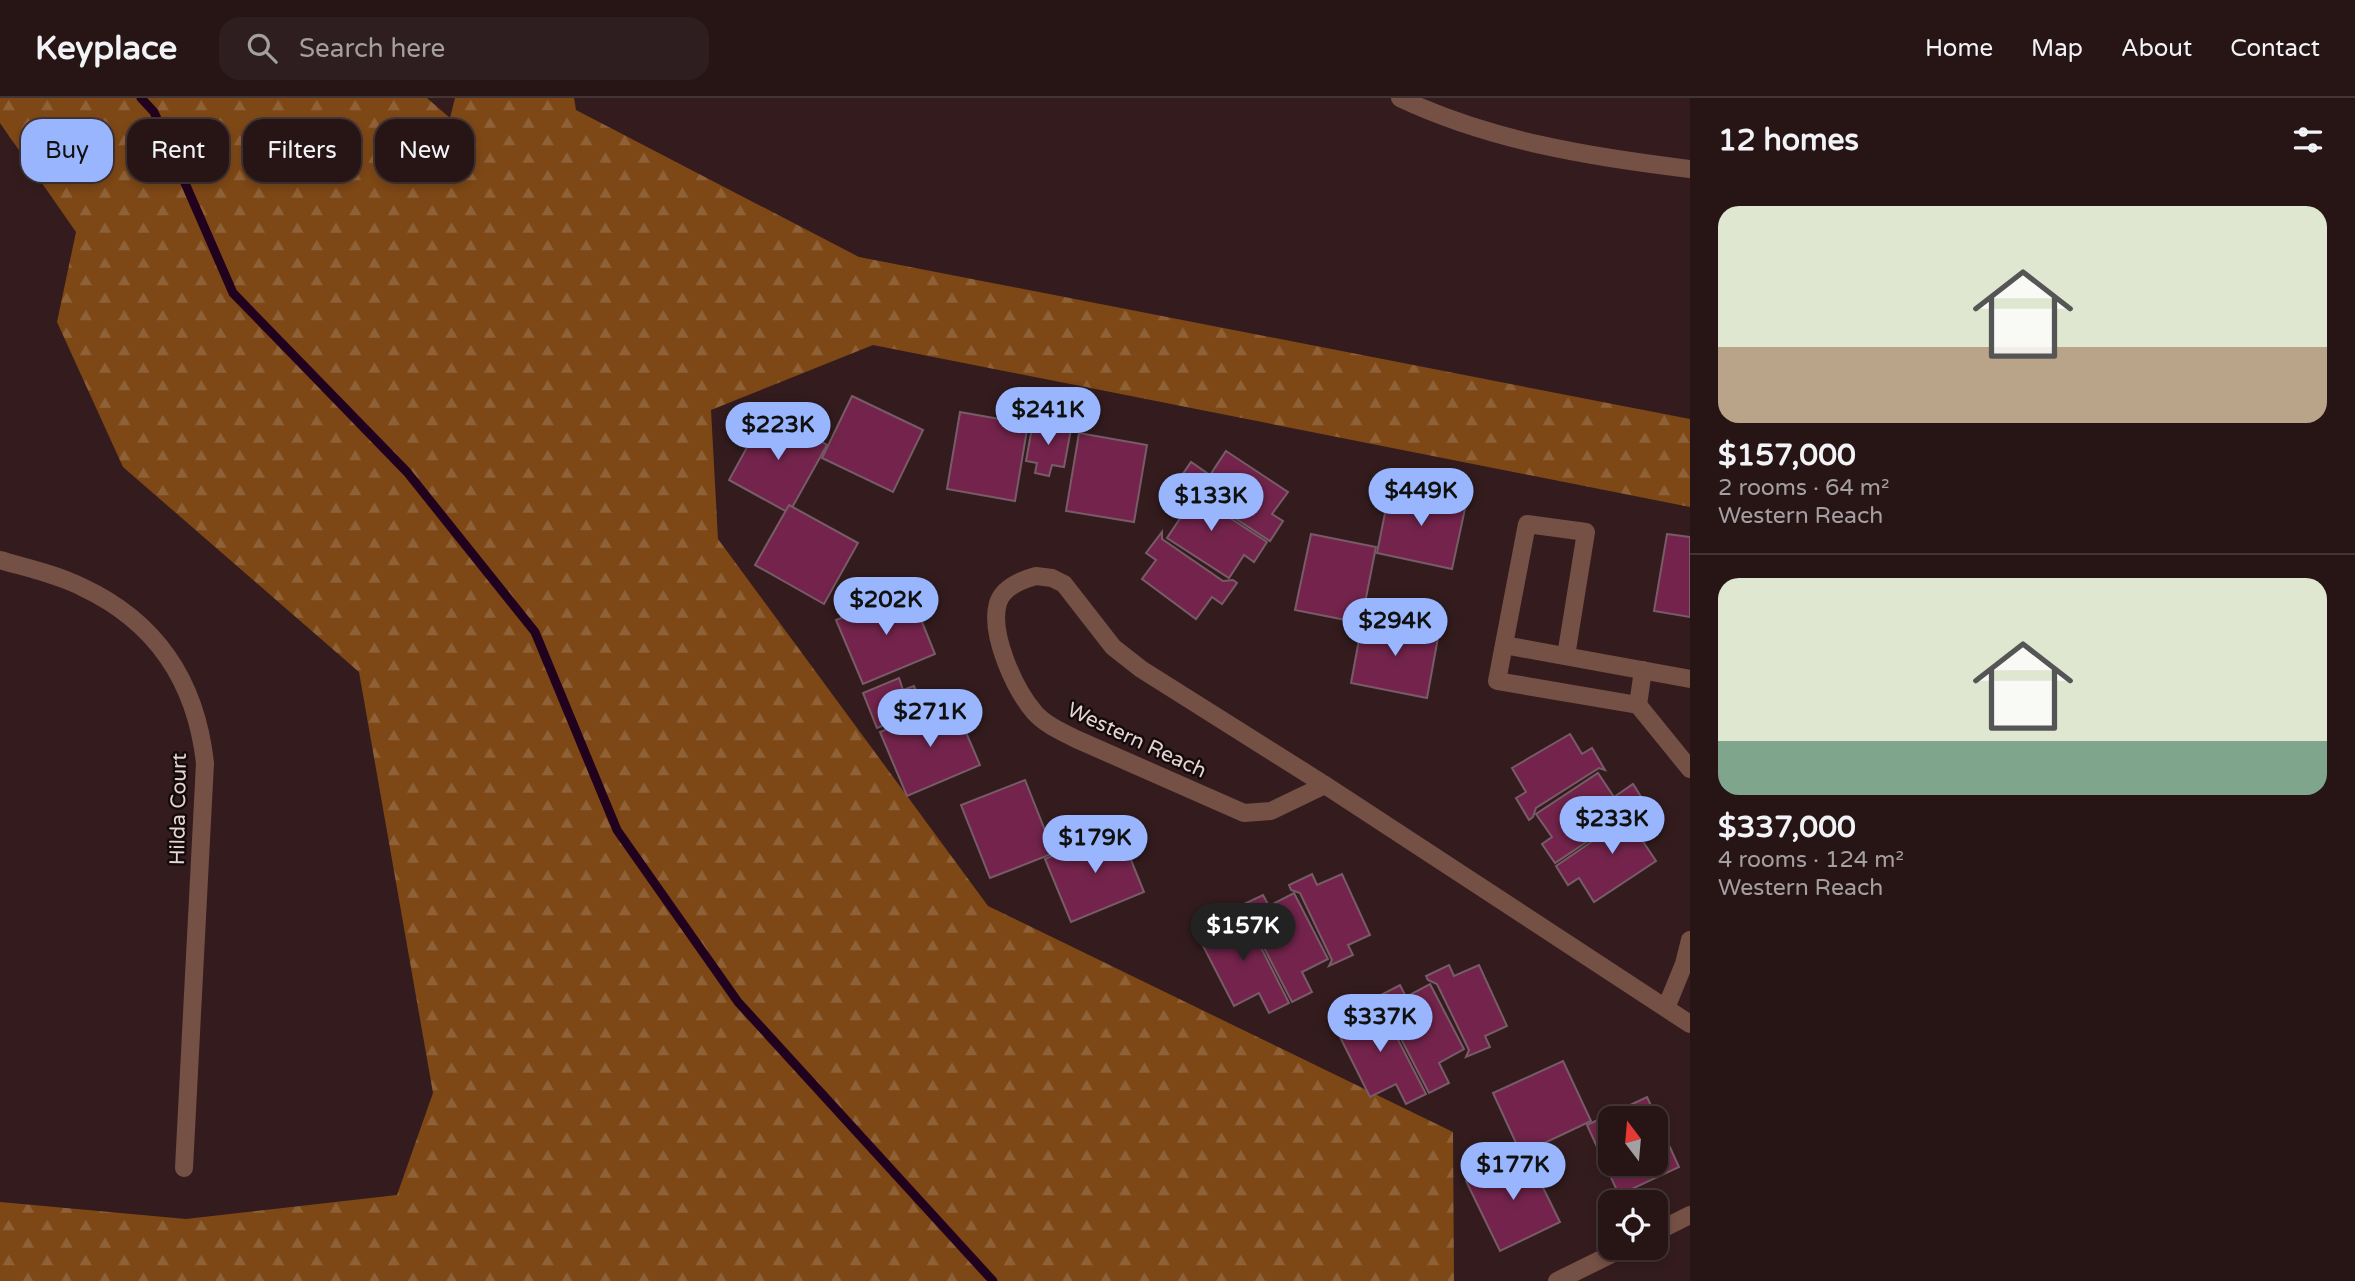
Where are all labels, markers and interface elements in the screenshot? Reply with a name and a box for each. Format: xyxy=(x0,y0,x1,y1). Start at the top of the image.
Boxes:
search box xyxy=(219,17,709,80)
text: Keyplace xyxy=(35,29,177,68)
icon: search xyxy=(243,29,281,67)
text: Search here xyxy=(299,33,445,64)
text: Home xyxy=(1925,34,1993,63)
text: Map xyxy=(2031,34,2083,63)
text: About xyxy=(2121,34,2192,63)
text: Contact xyxy=(2230,34,2320,63)
chip: Buy xyxy=(21,119,113,182)
chip: Rent xyxy=(127,119,229,182)
chip: Filters xyxy=(243,119,361,182)
chip: New xyxy=(375,119,474,182)
icon: filters xyxy=(2289,121,2327,159)
text: 12 homes xyxy=(1718,122,1859,159)
icon: home xyxy=(1960,251,2086,377)
pin: $241K xyxy=(999,388,1097,447)
text: $241K xyxy=(1012,396,1084,424)
pin: $223K xyxy=(729,402,827,462)
text: $223K xyxy=(742,411,814,439)
text: $157,000 xyxy=(1718,437,1856,474)
pin: $449K xyxy=(1372,468,1470,528)
pin: $133K xyxy=(1162,474,1260,533)
text: 2 rooms · 64 m² xyxy=(1718,474,1889,502)
text: $449K xyxy=(1385,477,1457,505)
text: $133K xyxy=(1175,482,1247,510)
text: Western Reach xyxy=(1718,502,1883,530)
pin: $202K xyxy=(837,578,935,637)
text: $202K xyxy=(850,586,922,614)
pin: $294K xyxy=(1346,598,1444,658)
text: $294K xyxy=(1359,607,1431,635)
icon: home xyxy=(1960,623,2086,749)
pin: $271K xyxy=(881,690,979,749)
street label: Western Reach xyxy=(1063,697,1210,784)
text: $271K xyxy=(894,698,966,726)
street label: Hilda Court xyxy=(165,753,192,865)
pin: $233K xyxy=(1563,796,1661,856)
text: $233K xyxy=(1576,805,1648,833)
text: $337,000 xyxy=(1718,809,1856,846)
pin: $179K xyxy=(1046,816,1144,875)
text: $179K xyxy=(1059,824,1131,852)
text: 4 rooms · 124 m² xyxy=(1718,846,1904,874)
text: Western Reach xyxy=(1718,874,1883,902)
pin: $157K xyxy=(1194,904,1292,963)
text: $157K xyxy=(1207,912,1279,940)
pin: $337K xyxy=(1331,995,1429,1054)
text: $337K xyxy=(1344,1003,1416,1031)
north arrow xyxy=(1598,1106,1668,1176)
map controls xyxy=(1598,1106,1668,1260)
pin: $177K xyxy=(1464,1142,1562,1202)
text: $177K xyxy=(1477,1151,1549,1179)
button: locate xyxy=(1598,1190,1668,1260)

